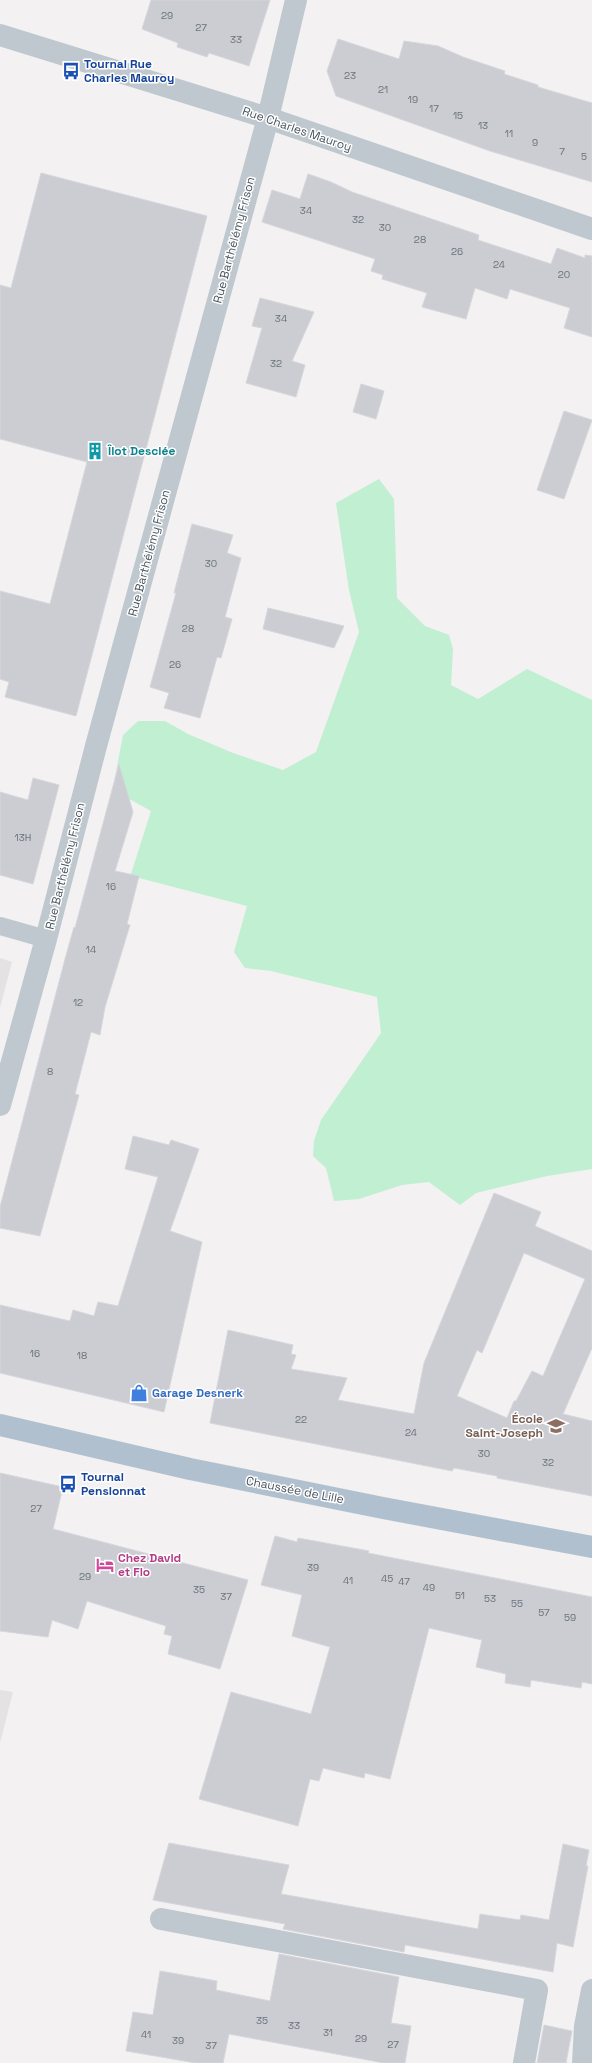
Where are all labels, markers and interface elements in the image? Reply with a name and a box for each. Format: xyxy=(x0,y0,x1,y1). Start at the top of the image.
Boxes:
house number: 29 xyxy=(161,9,173,22)
house number: 27 xyxy=(195,21,207,34)
house number: 33 xyxy=(230,33,242,46)
place label: Tournai Rue Charles Mauroy xyxy=(84,56,174,86)
bus stop icon: Tournai Rue Charles Mauroy xyxy=(61,61,81,81)
house number: 23 xyxy=(344,69,356,82)
house number: 21 xyxy=(378,83,388,96)
house number: 19 xyxy=(408,93,418,106)
house number: 17 xyxy=(429,102,439,115)
street label: Rue Charles Mauroy xyxy=(240,103,354,155)
house number: 15 xyxy=(453,109,463,122)
house number: 13 xyxy=(478,119,488,132)
house number: 11 xyxy=(505,127,513,140)
house number: 9 xyxy=(532,136,538,149)
house number: 7 xyxy=(559,145,565,158)
house number: 5 xyxy=(581,150,587,163)
street label: Rue Barthélémy Frison xyxy=(209,175,259,305)
house number: 34 xyxy=(300,204,312,217)
house number: 32 xyxy=(352,213,364,226)
house number: 30 xyxy=(379,221,391,234)
house number: 28 xyxy=(414,233,426,246)
house number: 26 xyxy=(451,245,463,258)
house number: 24 xyxy=(493,258,505,271)
house number: 20 xyxy=(558,268,570,281)
house number: 34 xyxy=(275,312,287,325)
house number: 32 xyxy=(270,357,282,370)
building icon: Îlot Desclée xyxy=(85,441,105,461)
place label: Îlot Desclée xyxy=(107,443,175,459)
street label: Rue Barthélémy Frison xyxy=(124,488,174,618)
house number: 30 xyxy=(205,557,217,570)
house number: 28 xyxy=(182,622,194,635)
house number: 26 xyxy=(169,658,181,671)
street label: Rue Barthélémy Frison xyxy=(41,801,89,931)
house number: 13H xyxy=(15,831,31,844)
house number: 16 xyxy=(106,880,116,893)
house number: 14 xyxy=(86,943,96,956)
house number: 12 xyxy=(73,996,83,1009)
house number: 8 xyxy=(47,1065,53,1078)
house number: 16 xyxy=(30,1347,40,1360)
house number: 18 xyxy=(77,1349,87,1362)
shop icon: Garage Desnerk xyxy=(129,1383,149,1403)
place label: Garage Desnerk xyxy=(152,1385,243,1401)
place label: École Saint-Joseph xyxy=(465,1411,543,1441)
house number: 22 xyxy=(295,1413,307,1426)
school or university icon: École Saint-Joseph xyxy=(546,1416,566,1436)
house number: 24 xyxy=(405,1426,417,1439)
house number: 30 xyxy=(478,1447,490,1460)
house number: 32 xyxy=(542,1456,554,1469)
place label: Tournai Pensionnat xyxy=(81,1469,146,1499)
street label: Chaussée de Lille xyxy=(245,1473,345,1507)
bus stop icon: Tournai Pensionnat xyxy=(58,1474,78,1494)
house number: 27 xyxy=(30,1502,42,1515)
place label: Chez David et Flo xyxy=(118,1550,181,1580)
hotel icon: Chez David et Flo xyxy=(95,1555,115,1575)
house number: 39 xyxy=(307,1561,319,1574)
house number: 29 xyxy=(79,1570,91,1583)
house number: 45 xyxy=(381,1572,393,1585)
house number: 41 xyxy=(343,1574,353,1587)
house number: 47 xyxy=(398,1575,410,1588)
house number: 49 xyxy=(423,1581,435,1594)
house number: 35 xyxy=(193,1583,205,1596)
house number: 51 xyxy=(455,1589,465,1602)
house number: 37 xyxy=(220,1590,232,1603)
house number: 53 xyxy=(484,1592,496,1605)
house number: 55 xyxy=(511,1597,523,1610)
house number: 57 xyxy=(538,1606,550,1619)
house number: 59 xyxy=(564,1611,576,1624)
house number: 35 xyxy=(256,2014,268,2027)
house number: 33 xyxy=(288,2019,300,2032)
house number: 31 xyxy=(323,2026,333,2039)
house number: 41 xyxy=(141,2028,151,2041)
house number: 29 xyxy=(355,2032,367,2045)
house number: 39 xyxy=(172,2034,184,2047)
house number: 27 xyxy=(387,2038,399,2051)
house number: 37 xyxy=(205,2039,217,2052)

